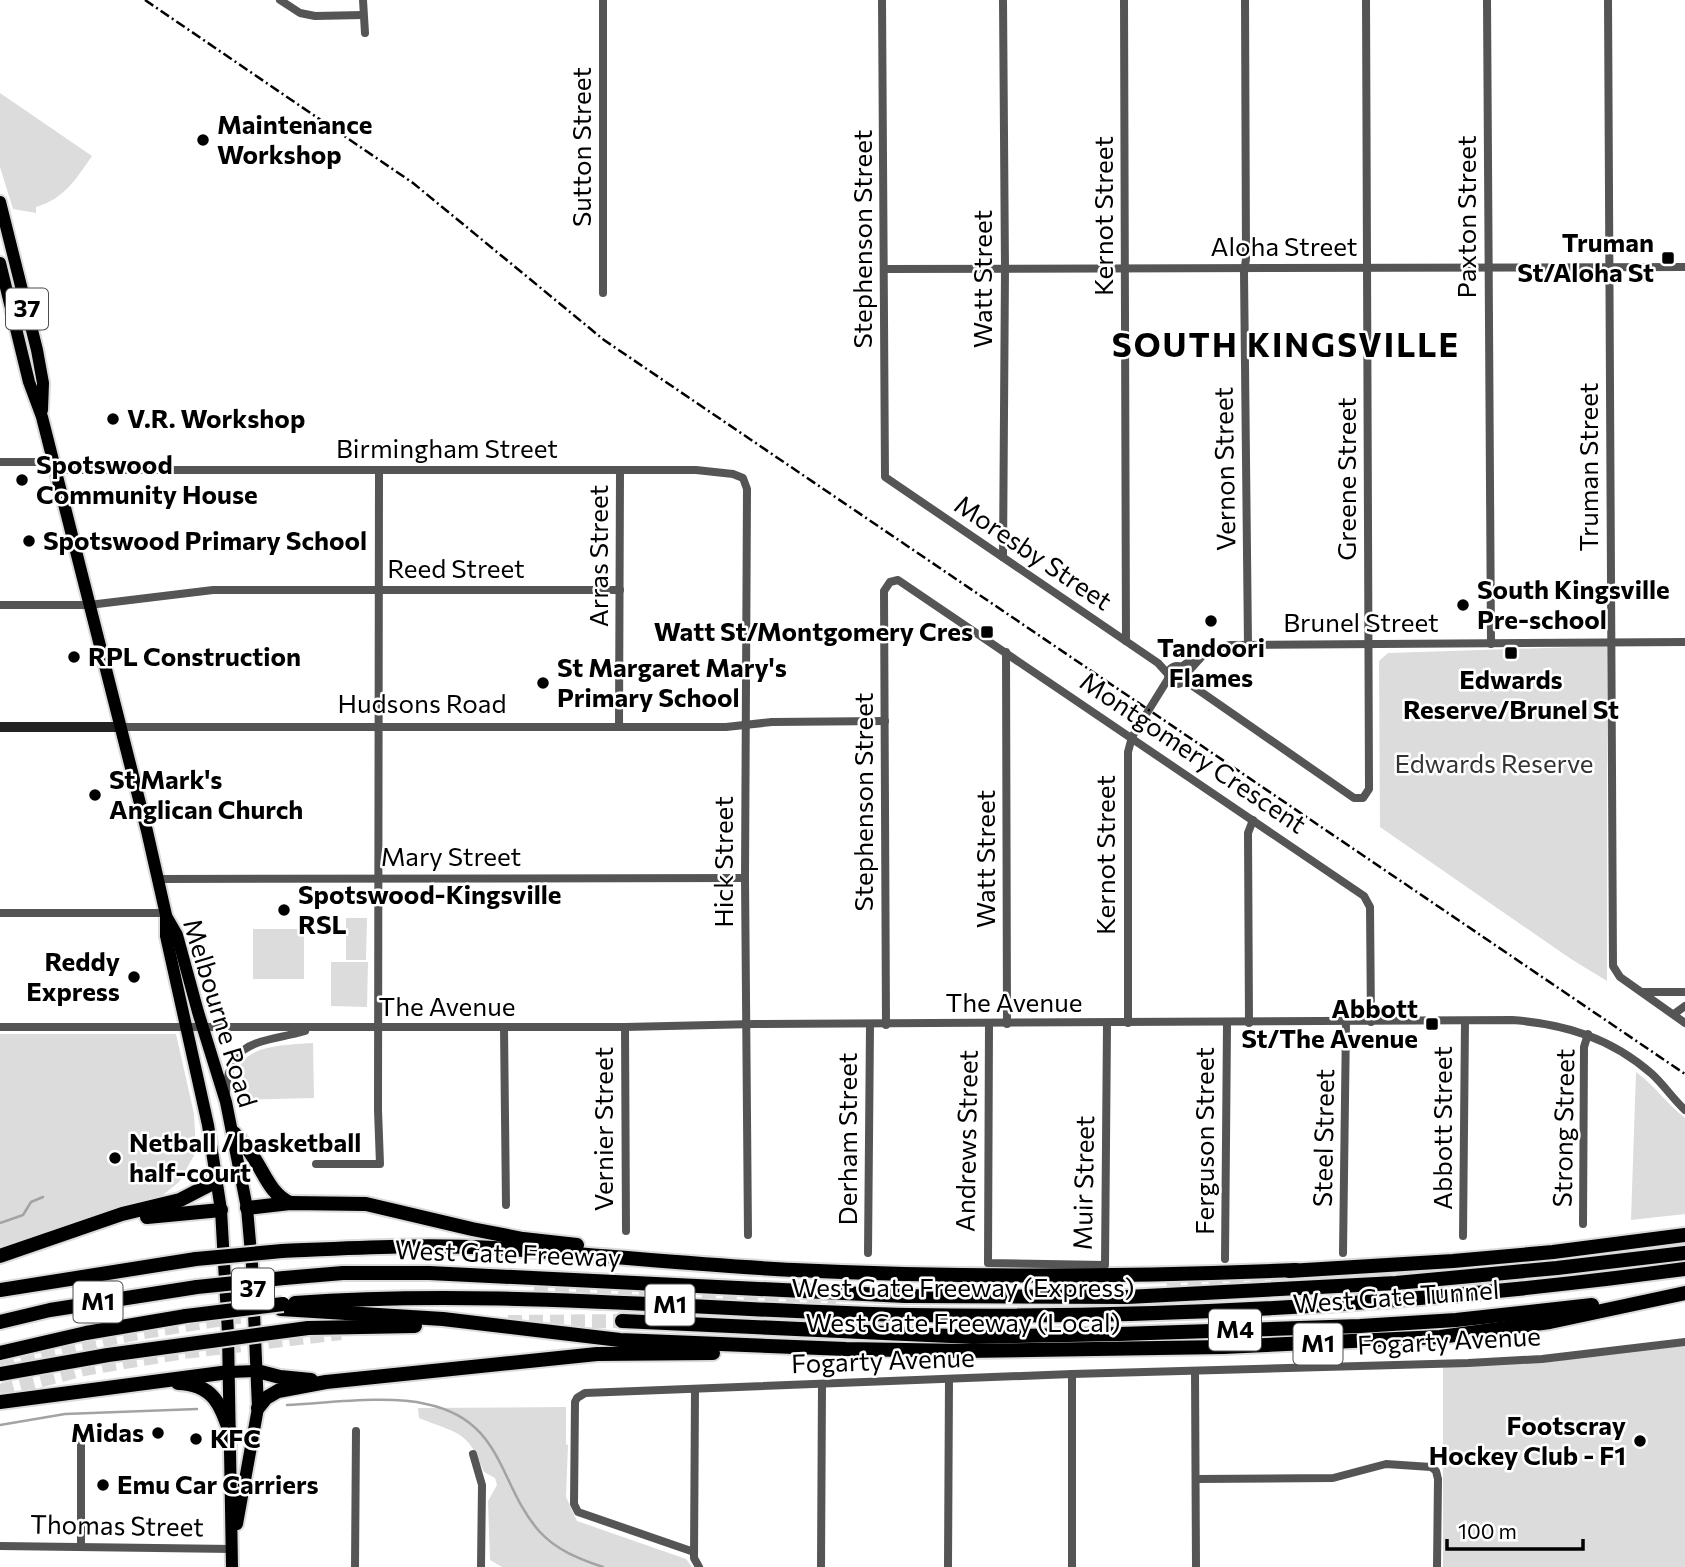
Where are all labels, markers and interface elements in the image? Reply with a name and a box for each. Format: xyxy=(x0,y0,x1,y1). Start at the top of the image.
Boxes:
street label: Sutton Street xyxy=(565,67,596,227)
place label: Maintenance Workshop xyxy=(217,108,372,169)
street label: Stephenson Street xyxy=(846,130,877,348)
marker: Maintenance Workshop xyxy=(195,132,211,148)
street label: Paxton Street xyxy=(1450,135,1481,299)
street label: Kernot Street xyxy=(1087,136,1118,296)
street label: Watt Street xyxy=(966,210,997,348)
place label: Truman St/Aloha St xyxy=(1517,226,1654,287)
street label: Aloha Street xyxy=(1210,230,1358,261)
marker: Truman St/Aloha St xyxy=(1660,250,1676,266)
road number: 37 xyxy=(6,288,48,330)
district label: SOUTH KINGSVILLE xyxy=(1112,323,1460,364)
street label: Truman Street xyxy=(1572,382,1603,552)
street label: Vernon Street xyxy=(1207,387,1240,551)
street label: Greene Street xyxy=(1330,397,1361,561)
place label: V.R. Workshop xyxy=(127,402,305,433)
marker: V.R. Workshop xyxy=(105,411,121,427)
street label: Birmingham Street xyxy=(336,432,558,463)
place label: Spotswood Community House xyxy=(36,448,258,509)
marker: Spotswood Community House xyxy=(14,472,30,488)
street label: Arras Street xyxy=(582,485,613,627)
street label: Moresby Street xyxy=(949,488,1118,616)
place label: Spotswood Primary School xyxy=(43,524,367,555)
marker: Spotswood Primary School xyxy=(21,533,37,549)
street label: Reed Street xyxy=(387,552,525,583)
place label: South Kingsville Pre-school xyxy=(1477,573,1670,634)
marker: South Kingsville Pre-school xyxy=(1455,597,1471,613)
street label: Brunel Street xyxy=(1283,606,1439,637)
marker: Tandoori Flames xyxy=(1203,613,1219,629)
place label: Watt St/Montgomery Cres xyxy=(654,615,973,646)
marker: Watt St/Montgomery Cres xyxy=(979,624,995,640)
place label: Tandoori Flames xyxy=(1157,631,1265,692)
place label: RPL Construction xyxy=(88,640,301,671)
marker: Edwards Reserve/Brunel St xyxy=(1503,645,1519,661)
marker: RPL Construction xyxy=(66,649,82,665)
place label: St Margaret Mary's Primary School xyxy=(557,651,787,712)
place label: Edwards Reserve/Brunel St xyxy=(1403,663,1619,724)
street label: Montgomery Crescent xyxy=(1075,665,1313,839)
marker: St Margaret Mary's Primary School xyxy=(535,675,551,691)
street label: Hudsons Road xyxy=(338,687,506,718)
street label: Stephenson Street xyxy=(847,693,878,911)
park label: Edwards Reserve xyxy=(1394,747,1594,778)
place label: St Mark's Anglican Church xyxy=(109,763,303,824)
street label: Kernot Street xyxy=(1089,775,1120,935)
marker: St Mark's Anglican Church xyxy=(87,787,103,803)
street label: Watt Street xyxy=(969,790,1000,928)
street label: Hick Street xyxy=(707,796,738,928)
street label: Mary Street xyxy=(381,840,521,871)
place label: Spotswood-Kingsville RSL xyxy=(298,878,561,939)
marker: Spotswood-Kingsville RSL xyxy=(276,902,292,918)
street label: Melbourne Road xyxy=(178,915,265,1110)
place label: Reddy Express xyxy=(26,945,120,1006)
marker: Reddy Express xyxy=(126,969,142,985)
street label: The Avenue xyxy=(946,986,1082,1017)
street label: The Avenue xyxy=(379,990,515,1021)
place label: Abbott St/The Avenue xyxy=(1241,992,1418,1053)
marker: Abbott St/The Avenue xyxy=(1424,1016,1440,1032)
street label: Abbott Street xyxy=(1426,1046,1457,1210)
street label: Vernier Street xyxy=(587,1047,618,1211)
street label: Ferguson Street xyxy=(1188,1047,1219,1235)
street label: Strong Street xyxy=(1546,1048,1579,1208)
street label: Andrews Street xyxy=(948,1050,983,1232)
street label: Derham Street xyxy=(831,1053,862,1225)
street label: Steel Street xyxy=(1306,1069,1339,1207)
street label: Muir Street xyxy=(1066,1115,1099,1251)
place label: Netball / basketball half-court xyxy=(129,1126,361,1187)
marker: Netball / basketball half-court xyxy=(107,1150,123,1166)
street label: West Gate Freeway xyxy=(394,1233,622,1272)
road number: 37 xyxy=(232,1268,274,1310)
street label: West Gate Freeway (Express) xyxy=(791,1271,1135,1302)
street label: West Gate Tunnel xyxy=(1292,1273,1500,1318)
road number: M1 xyxy=(74,1282,122,1322)
road number: M1 xyxy=(646,1284,694,1325)
street label: West Gate Freeway (Local) xyxy=(806,1306,1121,1337)
road number: M4 xyxy=(1209,1310,1261,1350)
street label: Fogarty Avenue xyxy=(1356,1319,1541,1360)
road number: M1 xyxy=(1294,1324,1342,1364)
street label: Fogarty Avenue xyxy=(791,1341,975,1378)
place label: Footscray Hockey Club - F1 xyxy=(1429,1409,1626,1470)
place label: Midas xyxy=(71,1416,144,1447)
place label: KFC xyxy=(210,1422,261,1453)
marker: Midas xyxy=(150,1425,166,1441)
marker: KFC xyxy=(188,1431,204,1447)
marker: Footscray Hockey Club - F1 xyxy=(1632,1433,1648,1449)
place label: Emu Car Carriers xyxy=(117,1468,319,1499)
marker: Emu Car Carriers xyxy=(95,1477,111,1493)
street label: Thomas Street xyxy=(30,1507,204,1542)
scale bar xyxy=(1447,1508,1584,1552)
text: 100 m xyxy=(1458,1518,1517,1543)

